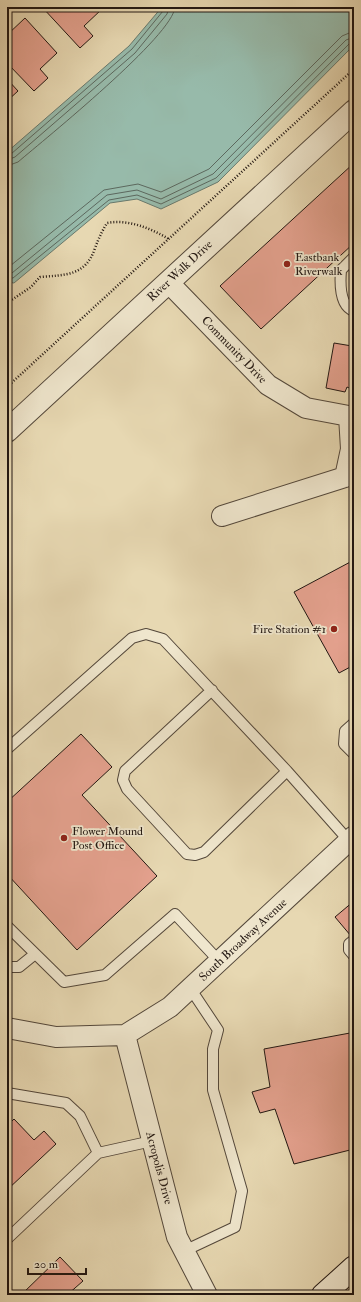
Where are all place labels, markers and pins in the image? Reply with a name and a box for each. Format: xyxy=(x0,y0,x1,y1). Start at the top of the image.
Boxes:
place label: Eastbank Riverwalk xyxy=(295,250,343,279)
marker: Eastbank Riverwalk xyxy=(282,259,292,269)
place label: Fire Station #1 xyxy=(253,622,326,637)
marker: Fire Station #1 xyxy=(329,624,339,634)
place label: Flower Mound Post Office xyxy=(72,824,143,853)
marker: Flower Mound Post Office xyxy=(59,833,69,843)

